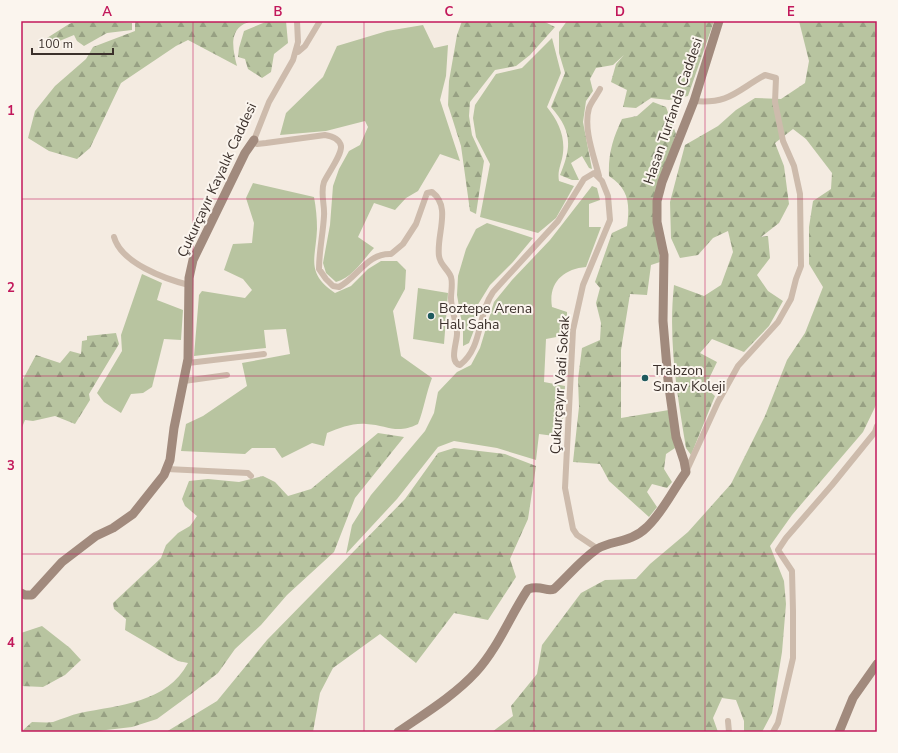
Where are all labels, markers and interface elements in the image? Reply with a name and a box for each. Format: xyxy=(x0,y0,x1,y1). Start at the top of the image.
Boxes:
text: A xyxy=(102,3,112,21)
text: B xyxy=(274,3,283,21)
text: C xyxy=(445,3,454,21)
text: D xyxy=(615,3,625,21)
text: E xyxy=(787,3,795,21)
scale bar xyxy=(32,30,113,56)
street label: Hasan Turfanda Caddesi xyxy=(639,35,707,187)
text: 100 m xyxy=(38,36,73,52)
street label: Çukurçayır Kayalık Caddesi xyxy=(173,100,261,260)
text: 1 xyxy=(7,102,15,120)
text: 2 xyxy=(7,279,15,297)
place label: Boztepe Arena Halı Saha xyxy=(439,299,532,334)
marker: Boztepe Arena Halı Saha xyxy=(426,311,436,321)
street label: Çukurçayır Vadi Sokak xyxy=(546,314,574,455)
place label: Trabzon Sınav Koleji xyxy=(653,361,725,396)
marker: Trabzon Sınav Koleji xyxy=(640,373,650,383)
text: 3 xyxy=(7,457,15,475)
text: 4 xyxy=(7,634,15,652)

